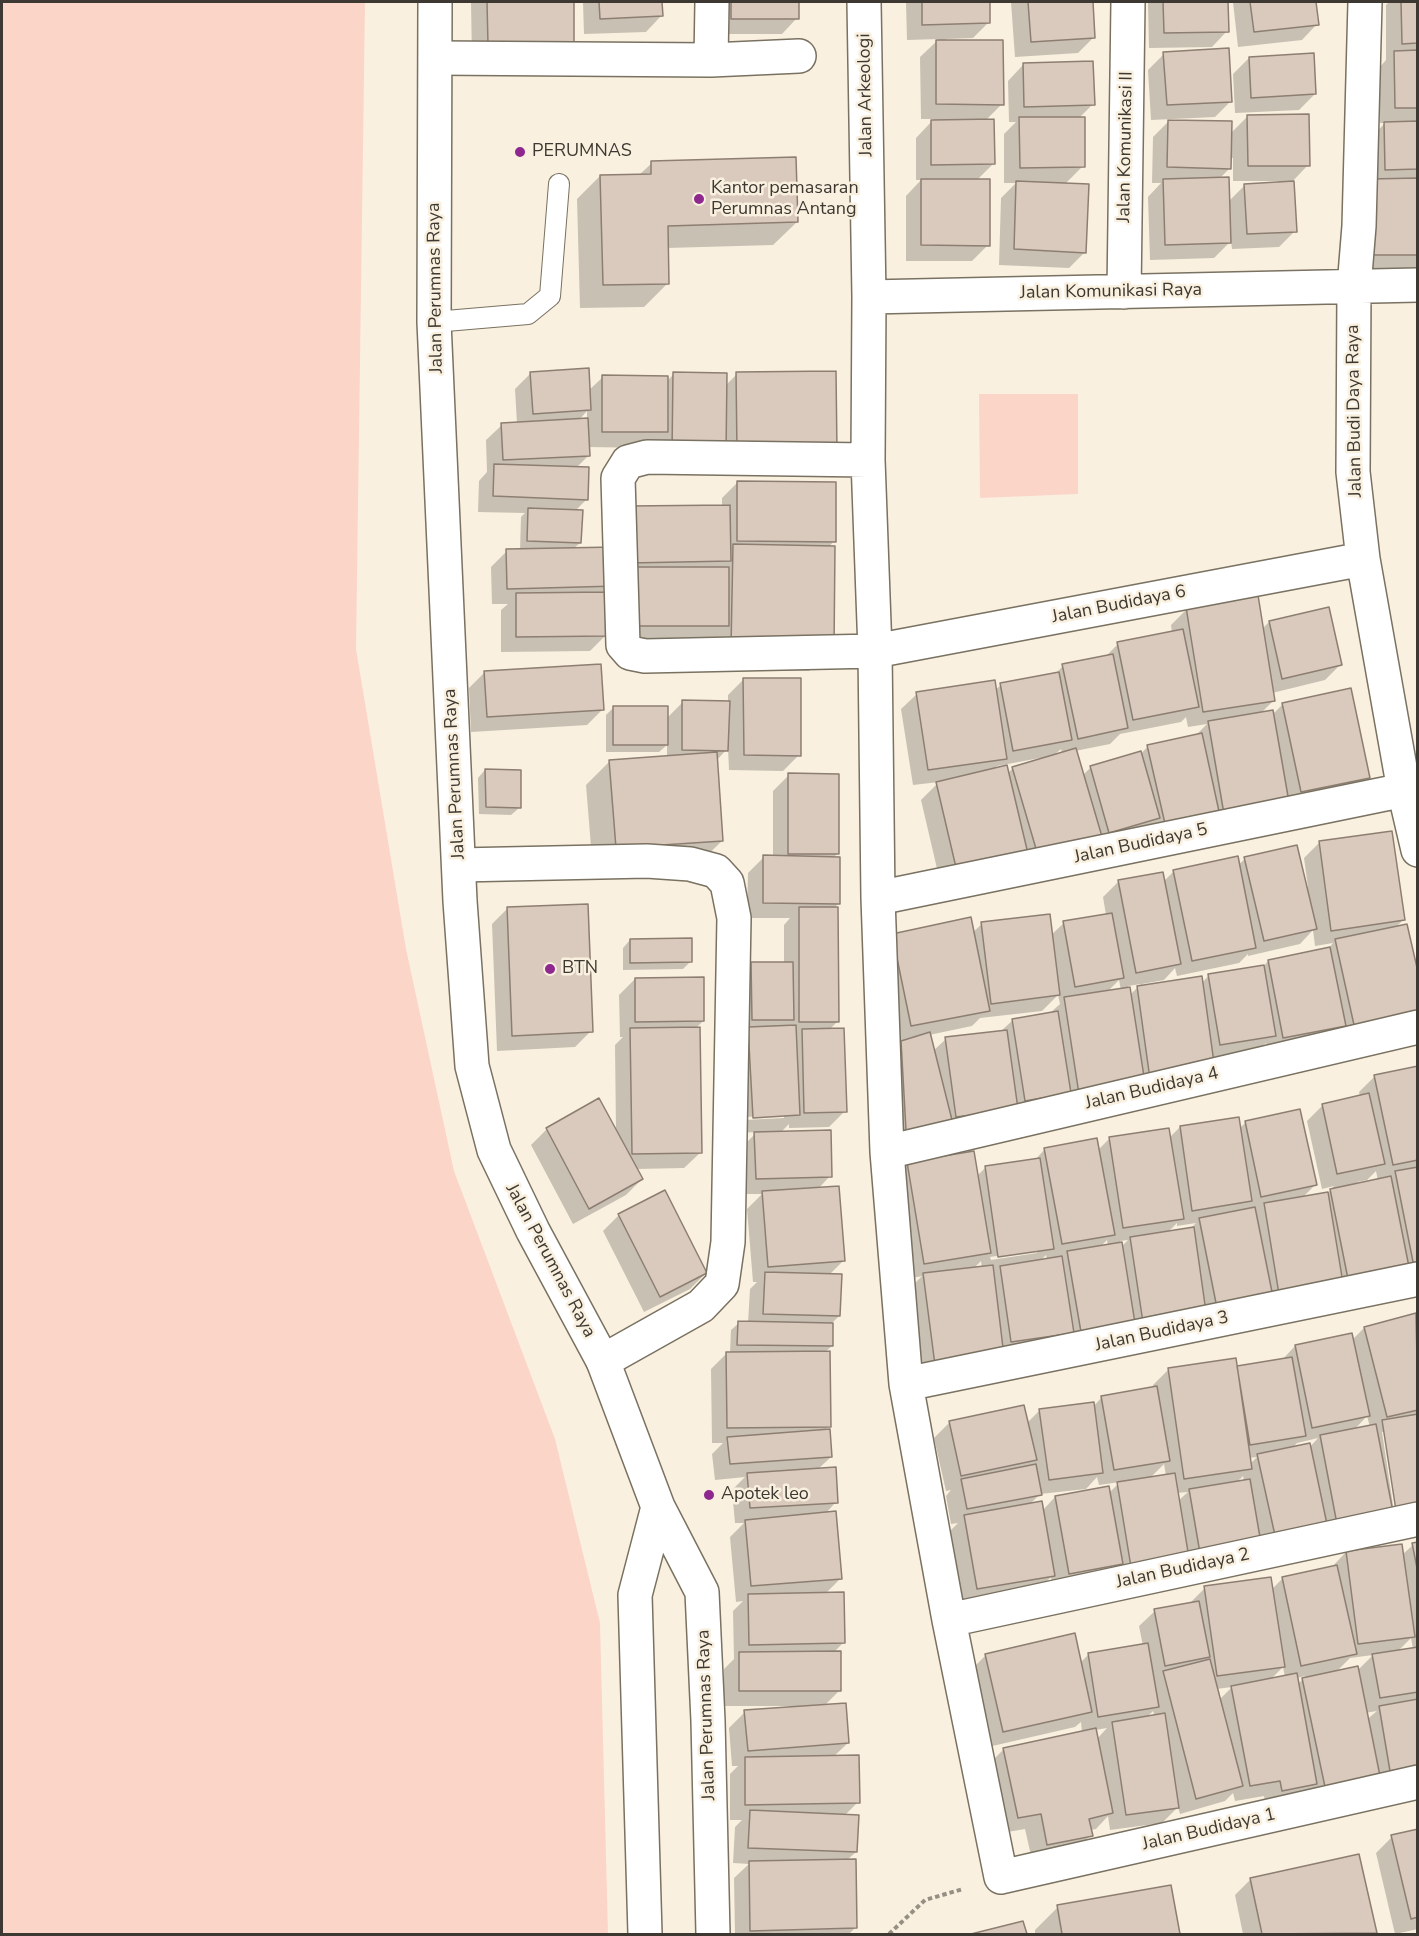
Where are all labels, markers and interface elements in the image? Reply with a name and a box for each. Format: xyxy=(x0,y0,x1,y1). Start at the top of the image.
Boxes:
street label: Jalan Arkeologi xyxy=(854,33,878,157)
street label: Jalan Komunikasi II xyxy=(1114,71,1138,223)
place label: PERUMNAS xyxy=(532,141,632,163)
marker: PERUMNAS xyxy=(513,145,527,159)
place label: Kantor pemasaran Perumnas Antang xyxy=(711,178,859,220)
marker: Kantor pemasaran Perumnas Antang xyxy=(692,192,706,206)
street label: Jalan Perumnas Raya xyxy=(424,202,448,374)
street label: Jalan Komunikasi Raya xyxy=(1020,280,1202,304)
street label: Jalan Budi Daya Raya xyxy=(1343,324,1367,498)
street label: Jalan Budidaya 6 xyxy=(1050,581,1188,629)
street label: Jalan Perumnas Raya xyxy=(440,688,470,860)
street label: Jalan Budidaya 5 xyxy=(1072,819,1210,869)
place label: BTN xyxy=(562,958,598,980)
marker: BTN xyxy=(543,962,557,976)
street label: Jalan Budidaya 4 xyxy=(1083,1063,1221,1115)
street label: Jalan Perumnas Raya xyxy=(500,1181,600,1341)
street label: Jalan Budidaya 3 xyxy=(1093,1307,1231,1357)
place label: Apotek leo xyxy=(721,1484,809,1506)
marker: Apotek leo xyxy=(702,1488,716,1502)
street label: Jalan Budidaya 2 xyxy=(1114,1544,1252,1594)
street label: Jalan Perumnas Raya xyxy=(693,1629,721,1801)
street label: Jalan Budidaya 1 xyxy=(1140,1804,1278,1856)

